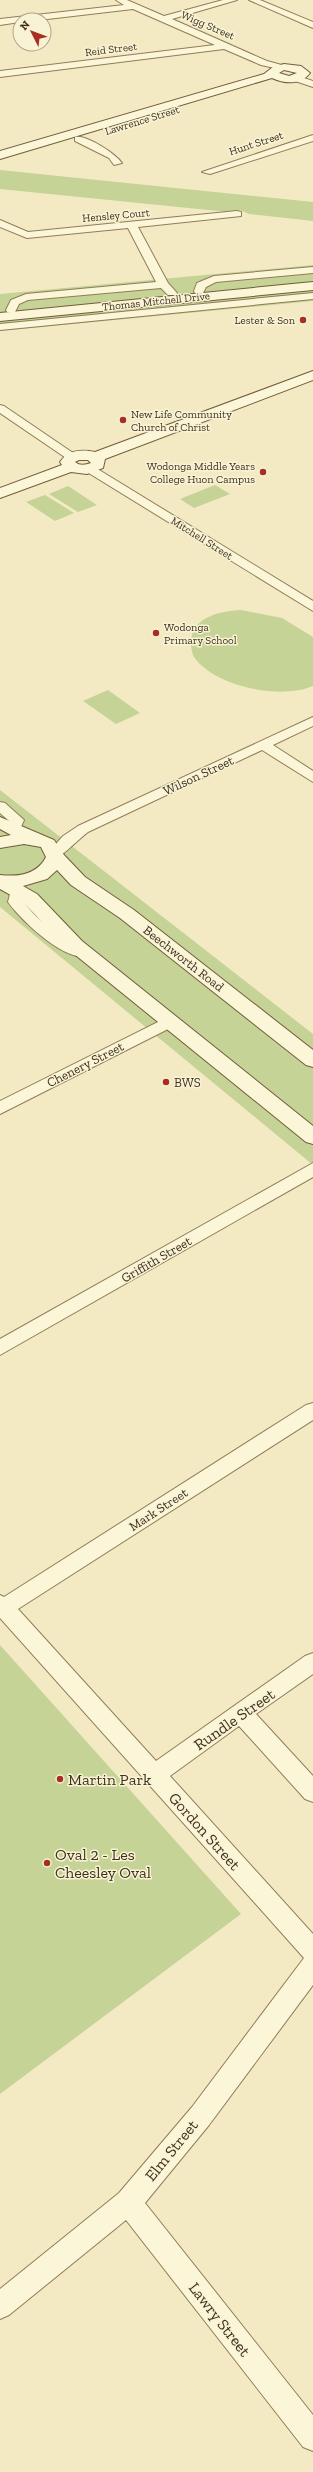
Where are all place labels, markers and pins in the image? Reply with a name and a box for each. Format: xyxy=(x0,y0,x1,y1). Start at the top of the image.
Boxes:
place label: Lester & Son xyxy=(234,314,296,327)
marker: Lester & Son xyxy=(298,315,308,325)
place label: New Life Community Church of Christ xyxy=(131,408,232,434)
marker: New Life Community Church of Christ xyxy=(118,415,128,425)
place label: Wodonga Middle Years College Huon Campus xyxy=(147,460,255,486)
marker: Wodonga Middle Years College Huon Campus xyxy=(258,467,268,477)
place label: Wodonga Primary School xyxy=(164,621,237,647)
marker: Wodonga Primary School xyxy=(151,628,161,638)
place label: BWS xyxy=(174,1075,201,1090)
marker: BWS xyxy=(161,1077,171,1087)
place label: Martin Park xyxy=(68,1770,152,1789)
marker: Martin Park xyxy=(55,1774,65,1784)
place label: Oval 2 - Les Cheesley Oval xyxy=(55,1845,151,1882)
marker: Oval 2 - Les Cheesley Oval xyxy=(42,1858,52,1868)

